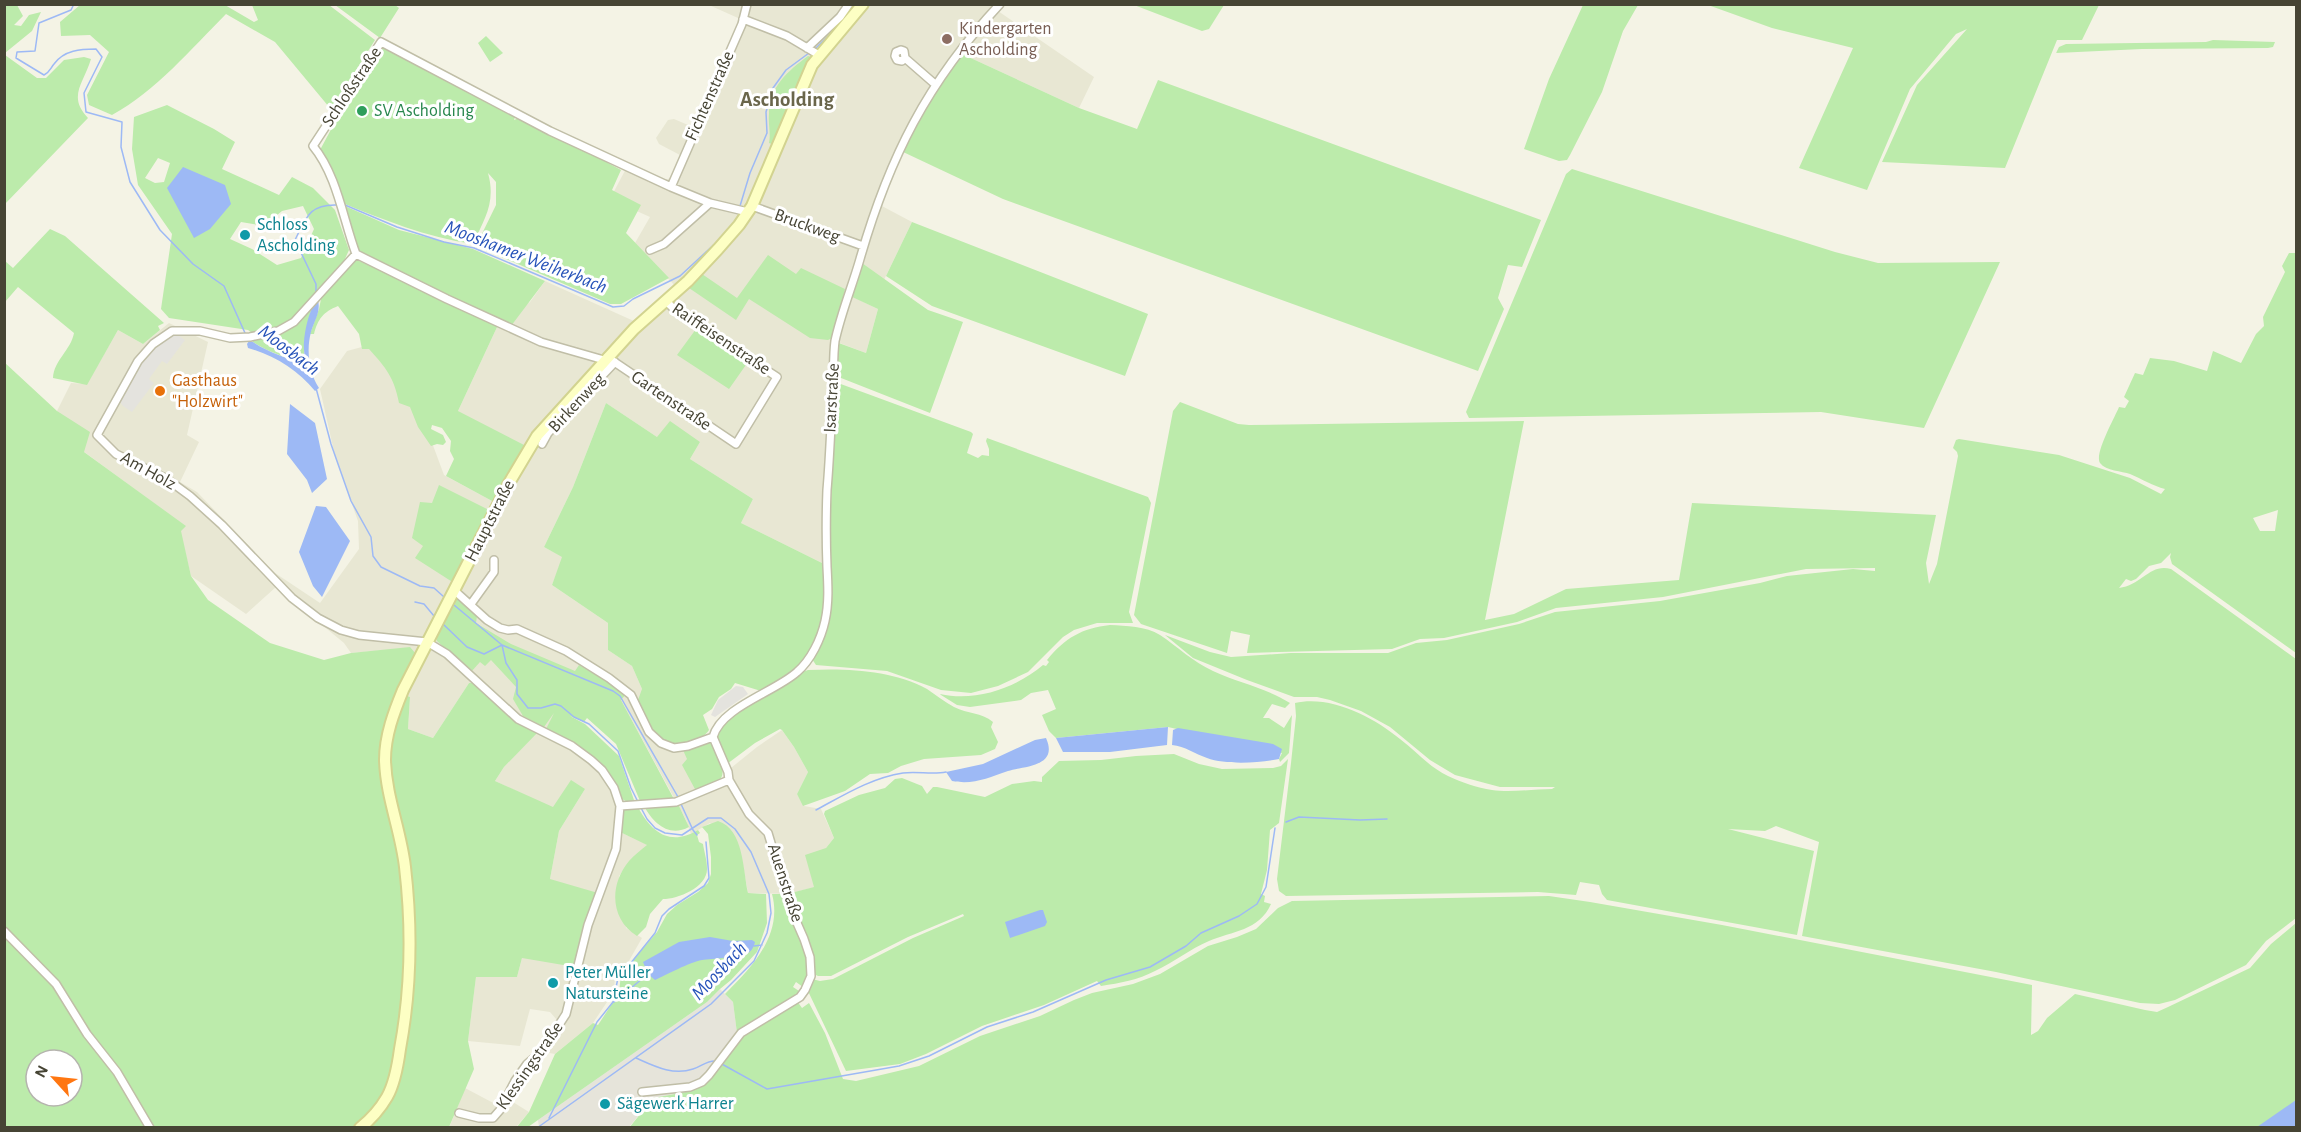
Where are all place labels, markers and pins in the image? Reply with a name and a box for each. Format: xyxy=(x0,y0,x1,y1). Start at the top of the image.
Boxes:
place label: Kindergarten Ascholding xyxy=(959,20,1051,59)
marker: Kindergarten Ascholding xyxy=(940,32,954,46)
place label: SV Ascholding xyxy=(374,102,474,120)
marker: SV Ascholding xyxy=(355,104,369,118)
place label: Schloss Ascholding xyxy=(257,216,336,255)
marker: Schloss Ascholding xyxy=(238,228,252,242)
place label: Gasthaus "Holzwirt" xyxy=(172,372,243,411)
marker: Gasthaus "Holzwirt" xyxy=(153,384,167,398)
place label: Peter Müller Natursteine xyxy=(565,964,651,1003)
marker: Peter Müller Natursteine xyxy=(546,976,560,990)
place label: Sägewerk Harrer xyxy=(617,1095,734,1113)
marker: Sägewerk Harrer xyxy=(598,1097,612,1111)

